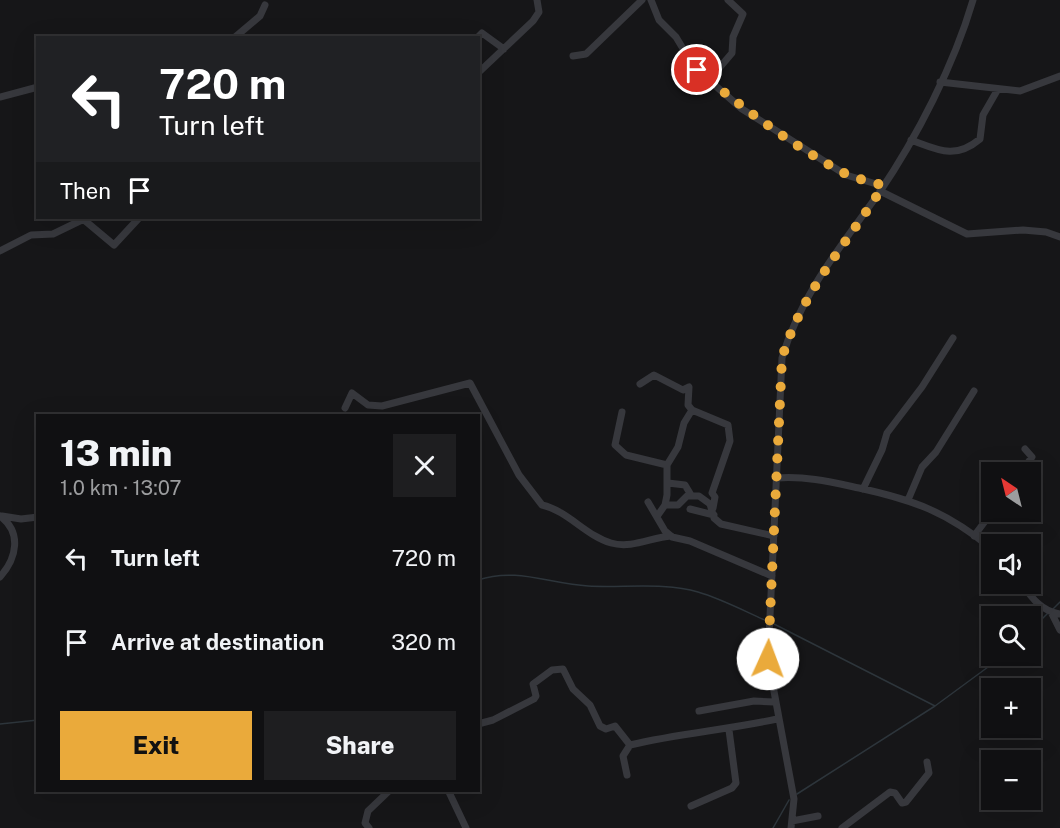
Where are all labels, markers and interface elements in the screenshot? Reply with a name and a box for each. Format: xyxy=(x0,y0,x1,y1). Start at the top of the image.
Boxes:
pin xyxy=(671,44,722,95)
icon: arrive xyxy=(680,53,713,86)
text: 720 m xyxy=(159,59,286,108)
icon: left xyxy=(60,60,138,138)
text: Turn left xyxy=(159,109,265,141)
icon: arrive xyxy=(123,174,156,207)
text: Then xyxy=(60,178,111,204)
text: 13 min xyxy=(60,432,172,474)
button: close xyxy=(393,434,456,497)
north arrow xyxy=(981,462,1041,522)
map controls xyxy=(981,462,1041,810)
text: 1.0 km · 13:07 xyxy=(60,476,182,500)
button: sound xyxy=(981,534,1041,594)
icon: left xyxy=(60,542,93,575)
text: Turn left xyxy=(111,545,200,571)
text: 720 m xyxy=(392,545,456,571)
button: search xyxy=(981,606,1041,666)
icon: arrive xyxy=(60,626,93,659)
position arrow xyxy=(736,627,800,691)
text: Arrive at destination xyxy=(111,629,324,655)
text: 320 m xyxy=(391,629,456,655)
button: + xyxy=(981,678,1041,738)
button: Exit xyxy=(60,711,252,780)
button: Share xyxy=(264,711,456,780)
button: − xyxy=(981,750,1041,810)

